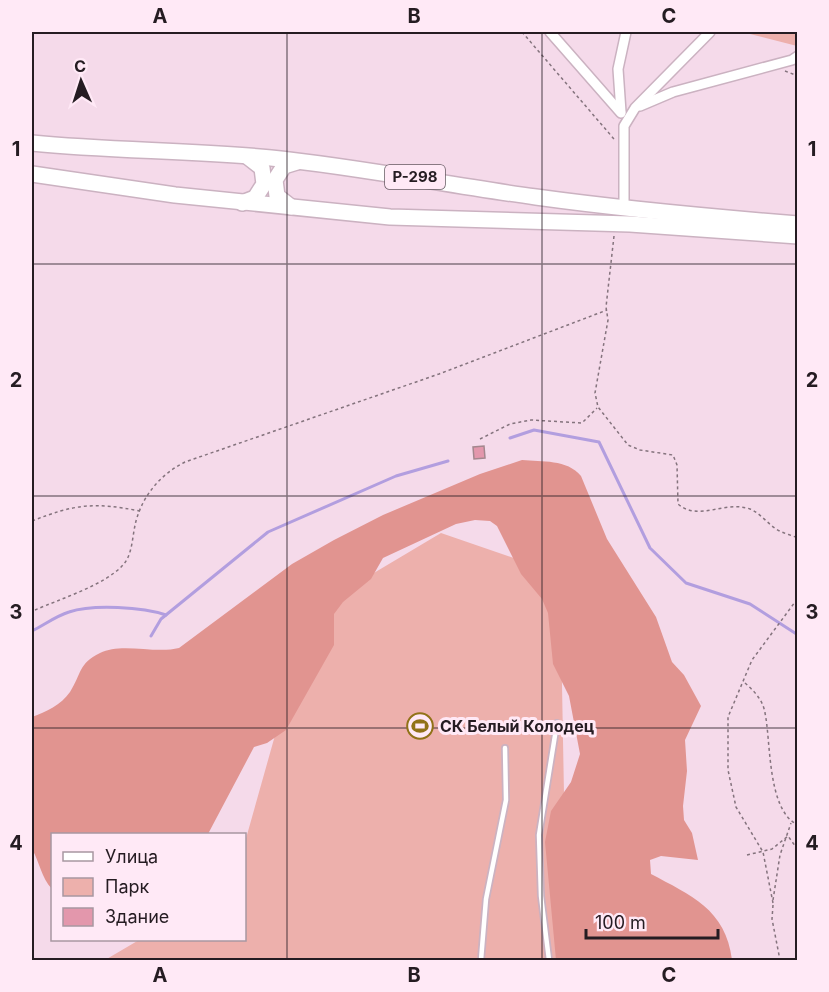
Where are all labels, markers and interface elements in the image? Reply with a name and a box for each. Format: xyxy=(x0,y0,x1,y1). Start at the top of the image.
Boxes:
text: A xyxy=(153,4,168,28)
text: B xyxy=(407,4,421,28)
text: C xyxy=(662,4,676,28)
north arrow xyxy=(51,51,111,111)
text: С xyxy=(74,56,87,76)
text: 1 xyxy=(12,137,20,161)
text: 1 xyxy=(808,137,816,161)
road number: Р-298 xyxy=(385,165,445,189)
text: 2 xyxy=(10,368,22,392)
text: 2 xyxy=(806,368,818,392)
text: 3 xyxy=(10,600,22,624)
text: 3 xyxy=(806,600,818,624)
sports icon: СК Белый Колодец xyxy=(405,711,435,741)
place label: СК Белый Колодец xyxy=(440,716,595,736)
text: 4 xyxy=(9,831,23,855)
text: 4 xyxy=(805,831,819,855)
legend xyxy=(51,833,246,941)
text: Улица xyxy=(105,846,158,867)
text: Парк xyxy=(105,876,150,897)
scale bar xyxy=(586,902,718,940)
text: Здание xyxy=(105,906,169,927)
text: 100 m xyxy=(595,912,646,933)
text: A xyxy=(153,963,168,987)
text: B xyxy=(407,963,421,987)
text: C xyxy=(662,963,676,987)

